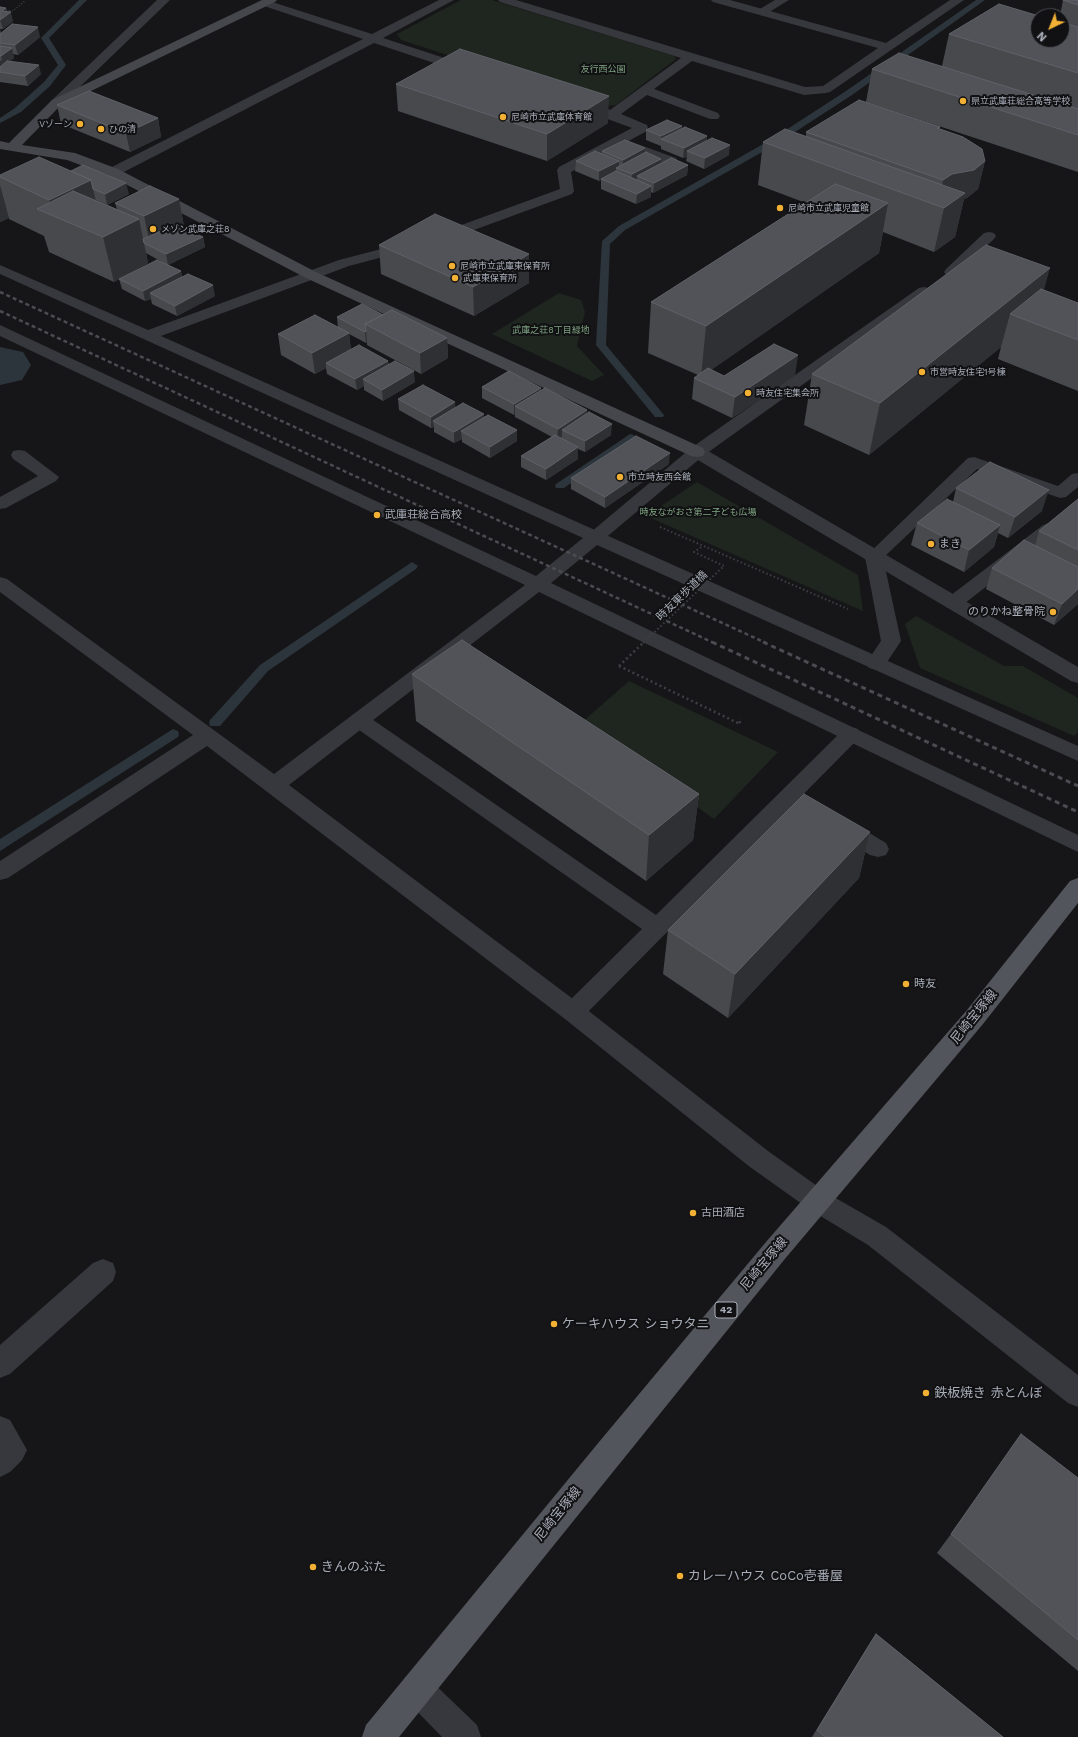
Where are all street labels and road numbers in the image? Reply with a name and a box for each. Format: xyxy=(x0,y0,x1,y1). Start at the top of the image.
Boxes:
street label: 時友東歩道橋 xyxy=(654,568,710,624)
street label: 尼崎宝塚線 xyxy=(947,987,1001,1047)
street label: 尼崎宝塚線 xyxy=(737,1234,791,1294)
road number: 42 xyxy=(715,1302,737,1318)
street label: 尼崎宝塚線 xyxy=(531,1484,585,1544)

